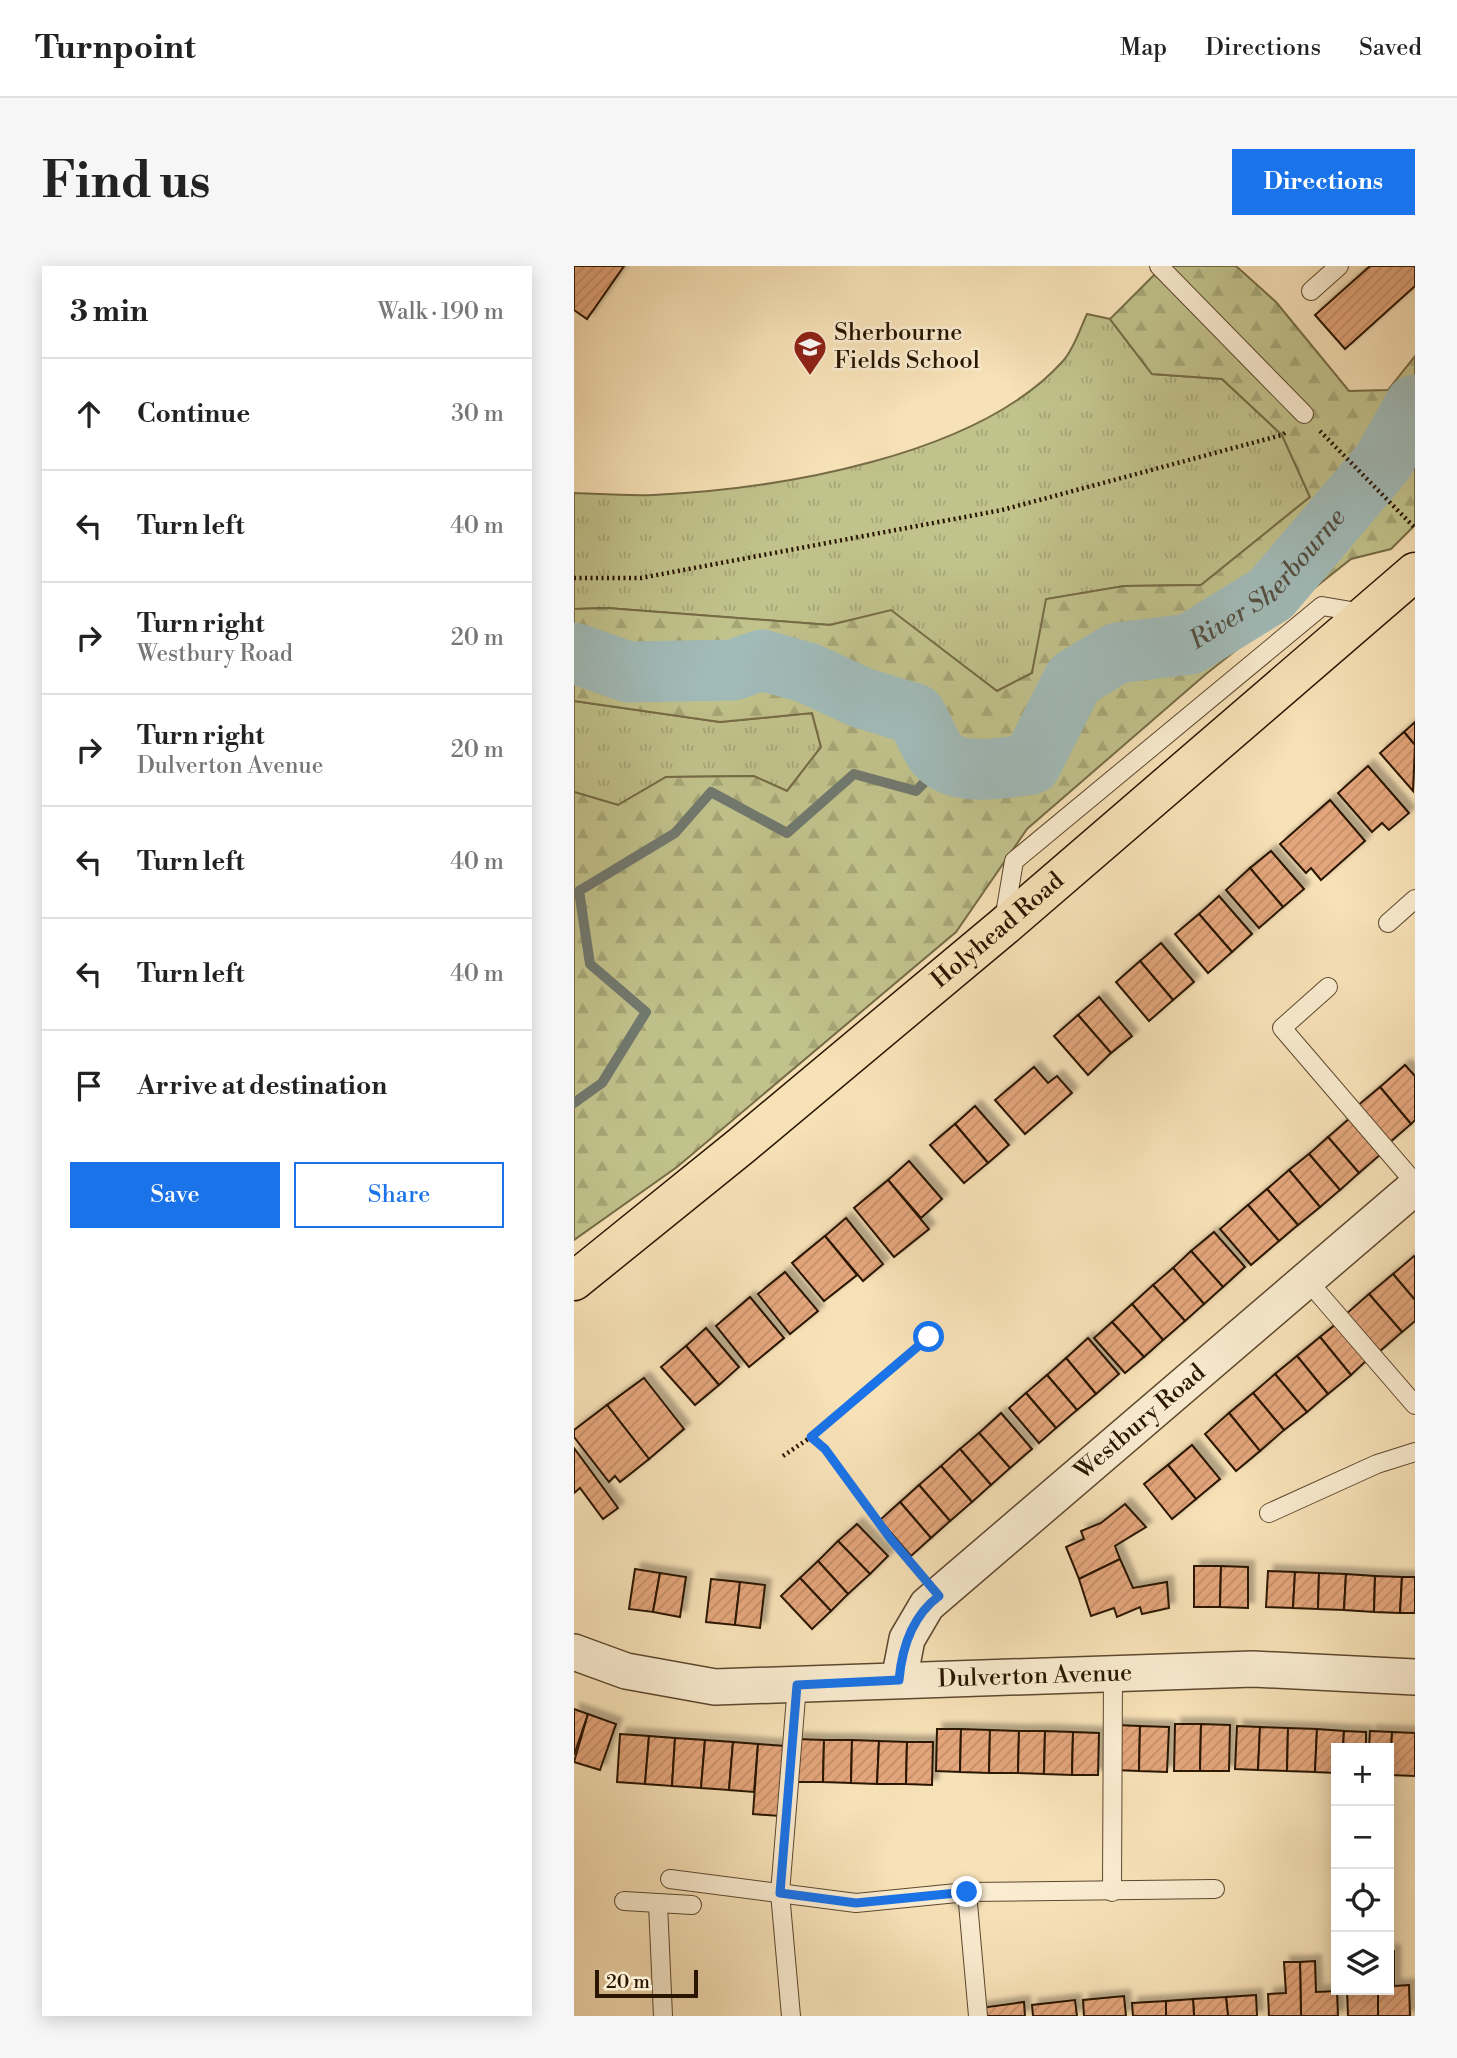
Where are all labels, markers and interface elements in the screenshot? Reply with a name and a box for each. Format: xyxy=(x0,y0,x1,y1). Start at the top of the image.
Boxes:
text: Turnpoint xyxy=(35,28,196,69)
text: Map xyxy=(1120,33,1167,63)
text: Directions xyxy=(1205,33,1321,63)
text: Saved xyxy=(1359,33,1422,63)
button: Directions xyxy=(1232,149,1415,215)
text: Find us xyxy=(42,152,211,213)
text: 3 min xyxy=(70,293,148,331)
text: Walk · 190 m xyxy=(378,298,504,326)
place label: Sherbourne Fields School xyxy=(834,318,980,376)
school or university icon: Sherbourne Fields School xyxy=(791,328,829,377)
icon: ahead xyxy=(70,395,108,433)
text: Continue xyxy=(137,398,250,430)
text: 30 m xyxy=(451,400,504,428)
water label: River Sherbourne xyxy=(1183,502,1352,657)
icon: left xyxy=(70,507,108,545)
text: Turn left xyxy=(137,510,245,542)
text: 40 m xyxy=(450,512,504,540)
text: Turn right xyxy=(137,608,265,640)
icon: right xyxy=(70,619,108,657)
text: 20 m xyxy=(451,624,504,652)
text: Westbury Road xyxy=(137,640,293,668)
text: Turn right xyxy=(137,720,265,752)
icon: right xyxy=(70,731,108,769)
text: 20 m xyxy=(451,736,504,764)
text: Dulverton Avenue xyxy=(137,752,323,780)
icon: left xyxy=(70,843,108,881)
text: Turn left xyxy=(137,846,245,878)
text: 40 m xyxy=(450,848,504,876)
street label: Holyhead Road xyxy=(926,866,1071,995)
icon: left xyxy=(70,955,108,993)
text: Turn left xyxy=(137,958,245,990)
text: 40 m xyxy=(450,960,504,988)
icon: arrive xyxy=(70,1067,108,1105)
text: Arrive at destination xyxy=(137,1070,387,1102)
button: Save xyxy=(70,1162,280,1228)
button: Share xyxy=(294,1162,504,1228)
route start xyxy=(913,1321,944,1352)
street label: Westbury Road xyxy=(1068,1358,1212,1487)
street label: Dulverton Avenue xyxy=(937,1658,1133,1695)
map controls xyxy=(1331,1743,1394,1995)
button: + xyxy=(1331,1743,1394,1806)
button: − xyxy=(1331,1806,1394,1869)
button: locate xyxy=(1331,1869,1394,1932)
route end xyxy=(951,1876,982,1907)
button: layers xyxy=(1331,1932,1394,1995)
scale bar xyxy=(595,1967,698,1999)
text: 20 m xyxy=(606,1970,650,1994)

